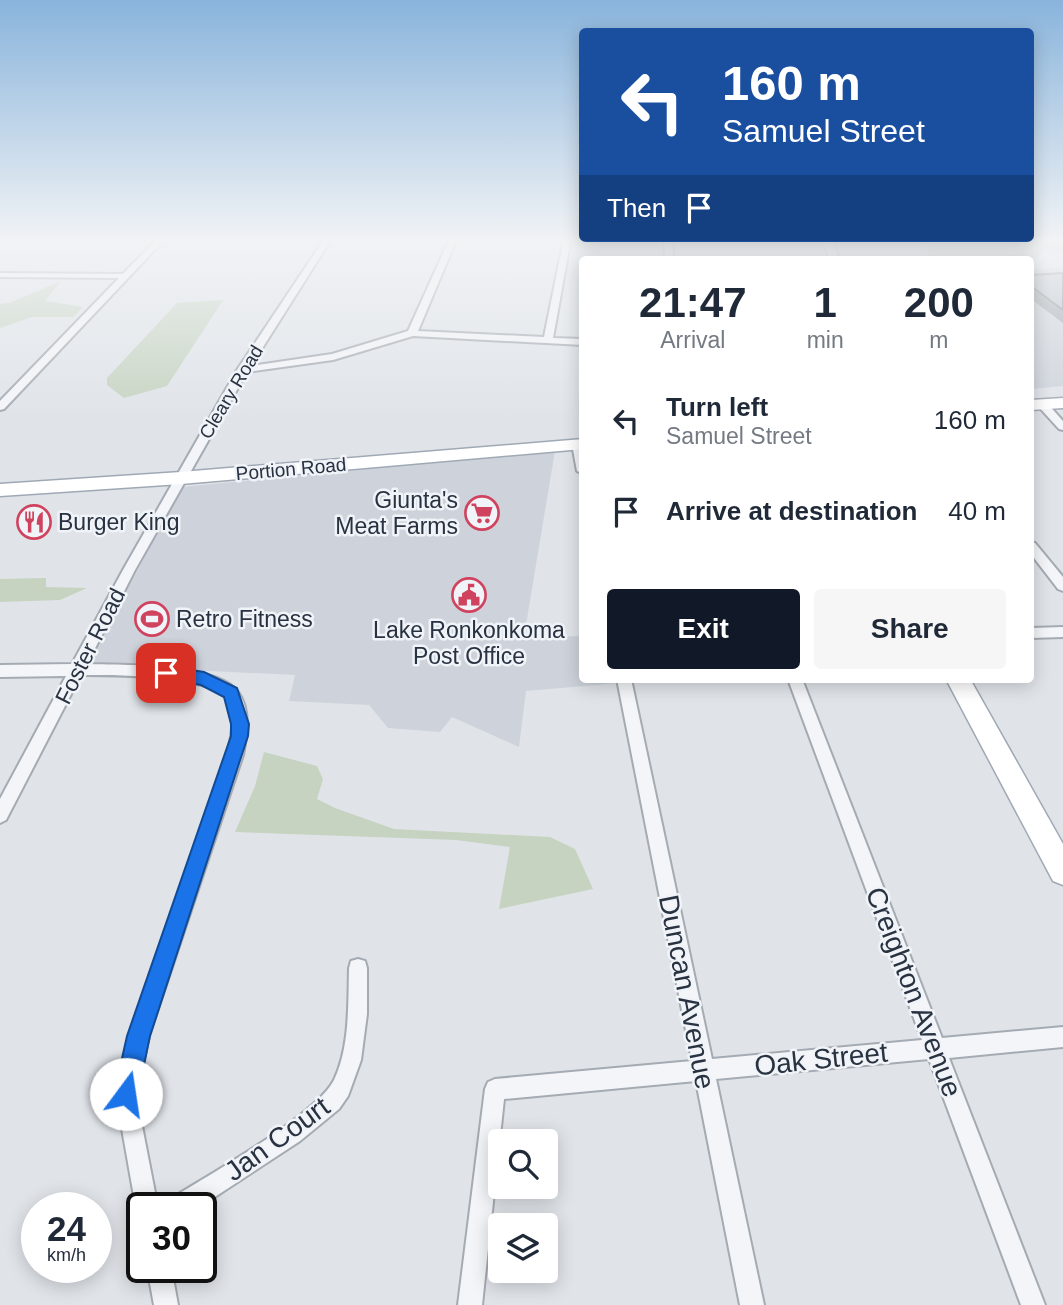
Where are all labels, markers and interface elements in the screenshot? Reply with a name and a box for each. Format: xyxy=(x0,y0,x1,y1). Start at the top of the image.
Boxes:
icon: left xyxy=(607,56,698,147)
text: 160 m xyxy=(722,56,861,110)
text: Samuel Street xyxy=(722,113,925,149)
icon: arrive xyxy=(680,189,718,227)
text: Then xyxy=(607,193,666,223)
text: 21:47 xyxy=(639,279,747,326)
text: 1 xyxy=(813,279,837,326)
text: 200 xyxy=(904,279,974,326)
text: Arrival xyxy=(660,327,725,353)
text: min xyxy=(807,327,844,353)
text: m xyxy=(929,327,948,353)
street label: Cleary Road xyxy=(195,341,267,443)
text: Turn left xyxy=(666,392,768,422)
icon: left xyxy=(607,402,645,440)
text: 160 m xyxy=(934,405,1006,435)
text: Samuel Street xyxy=(666,423,812,449)
street label: Portion Road xyxy=(235,454,347,484)
place label: Giunta's Meat Farms xyxy=(335,487,458,539)
icon: arrive xyxy=(607,493,645,531)
supermarket icon: Giunta's Meat Farms xyxy=(463,494,501,532)
text: Arrive at destination xyxy=(666,496,917,526)
text: 40 m xyxy=(948,496,1006,526)
restaurant icon: Burger King xyxy=(15,503,53,541)
place label: Burger King xyxy=(58,509,179,535)
public building icon: Lake Ronkonkoma Post Office xyxy=(450,576,488,614)
street label: Foster Road xyxy=(50,584,130,708)
button: Exit xyxy=(607,589,800,669)
button: Share xyxy=(814,589,1006,669)
sports icon: Retro Fitness xyxy=(133,600,171,638)
place label: Retro Fitness xyxy=(176,606,313,632)
place label: Lake Ronkonkoma Post Office xyxy=(373,617,565,669)
pin xyxy=(136,643,196,703)
icon: arrive xyxy=(147,654,185,692)
street label: Creighton Avenue xyxy=(860,883,968,1101)
street label: Duncan Avenue xyxy=(653,892,721,1092)
street label: Oak Street xyxy=(753,1037,889,1081)
position arrow xyxy=(89,1057,163,1131)
street label: Jan Court xyxy=(219,1091,335,1187)
map controls xyxy=(488,1129,558,1283)
button: search xyxy=(488,1129,558,1199)
speed limit sign: 30 xyxy=(126,1192,217,1283)
text: 24 xyxy=(47,1209,86,1248)
button: layers xyxy=(488,1213,558,1283)
text: km/h xyxy=(47,1245,86,1265)

